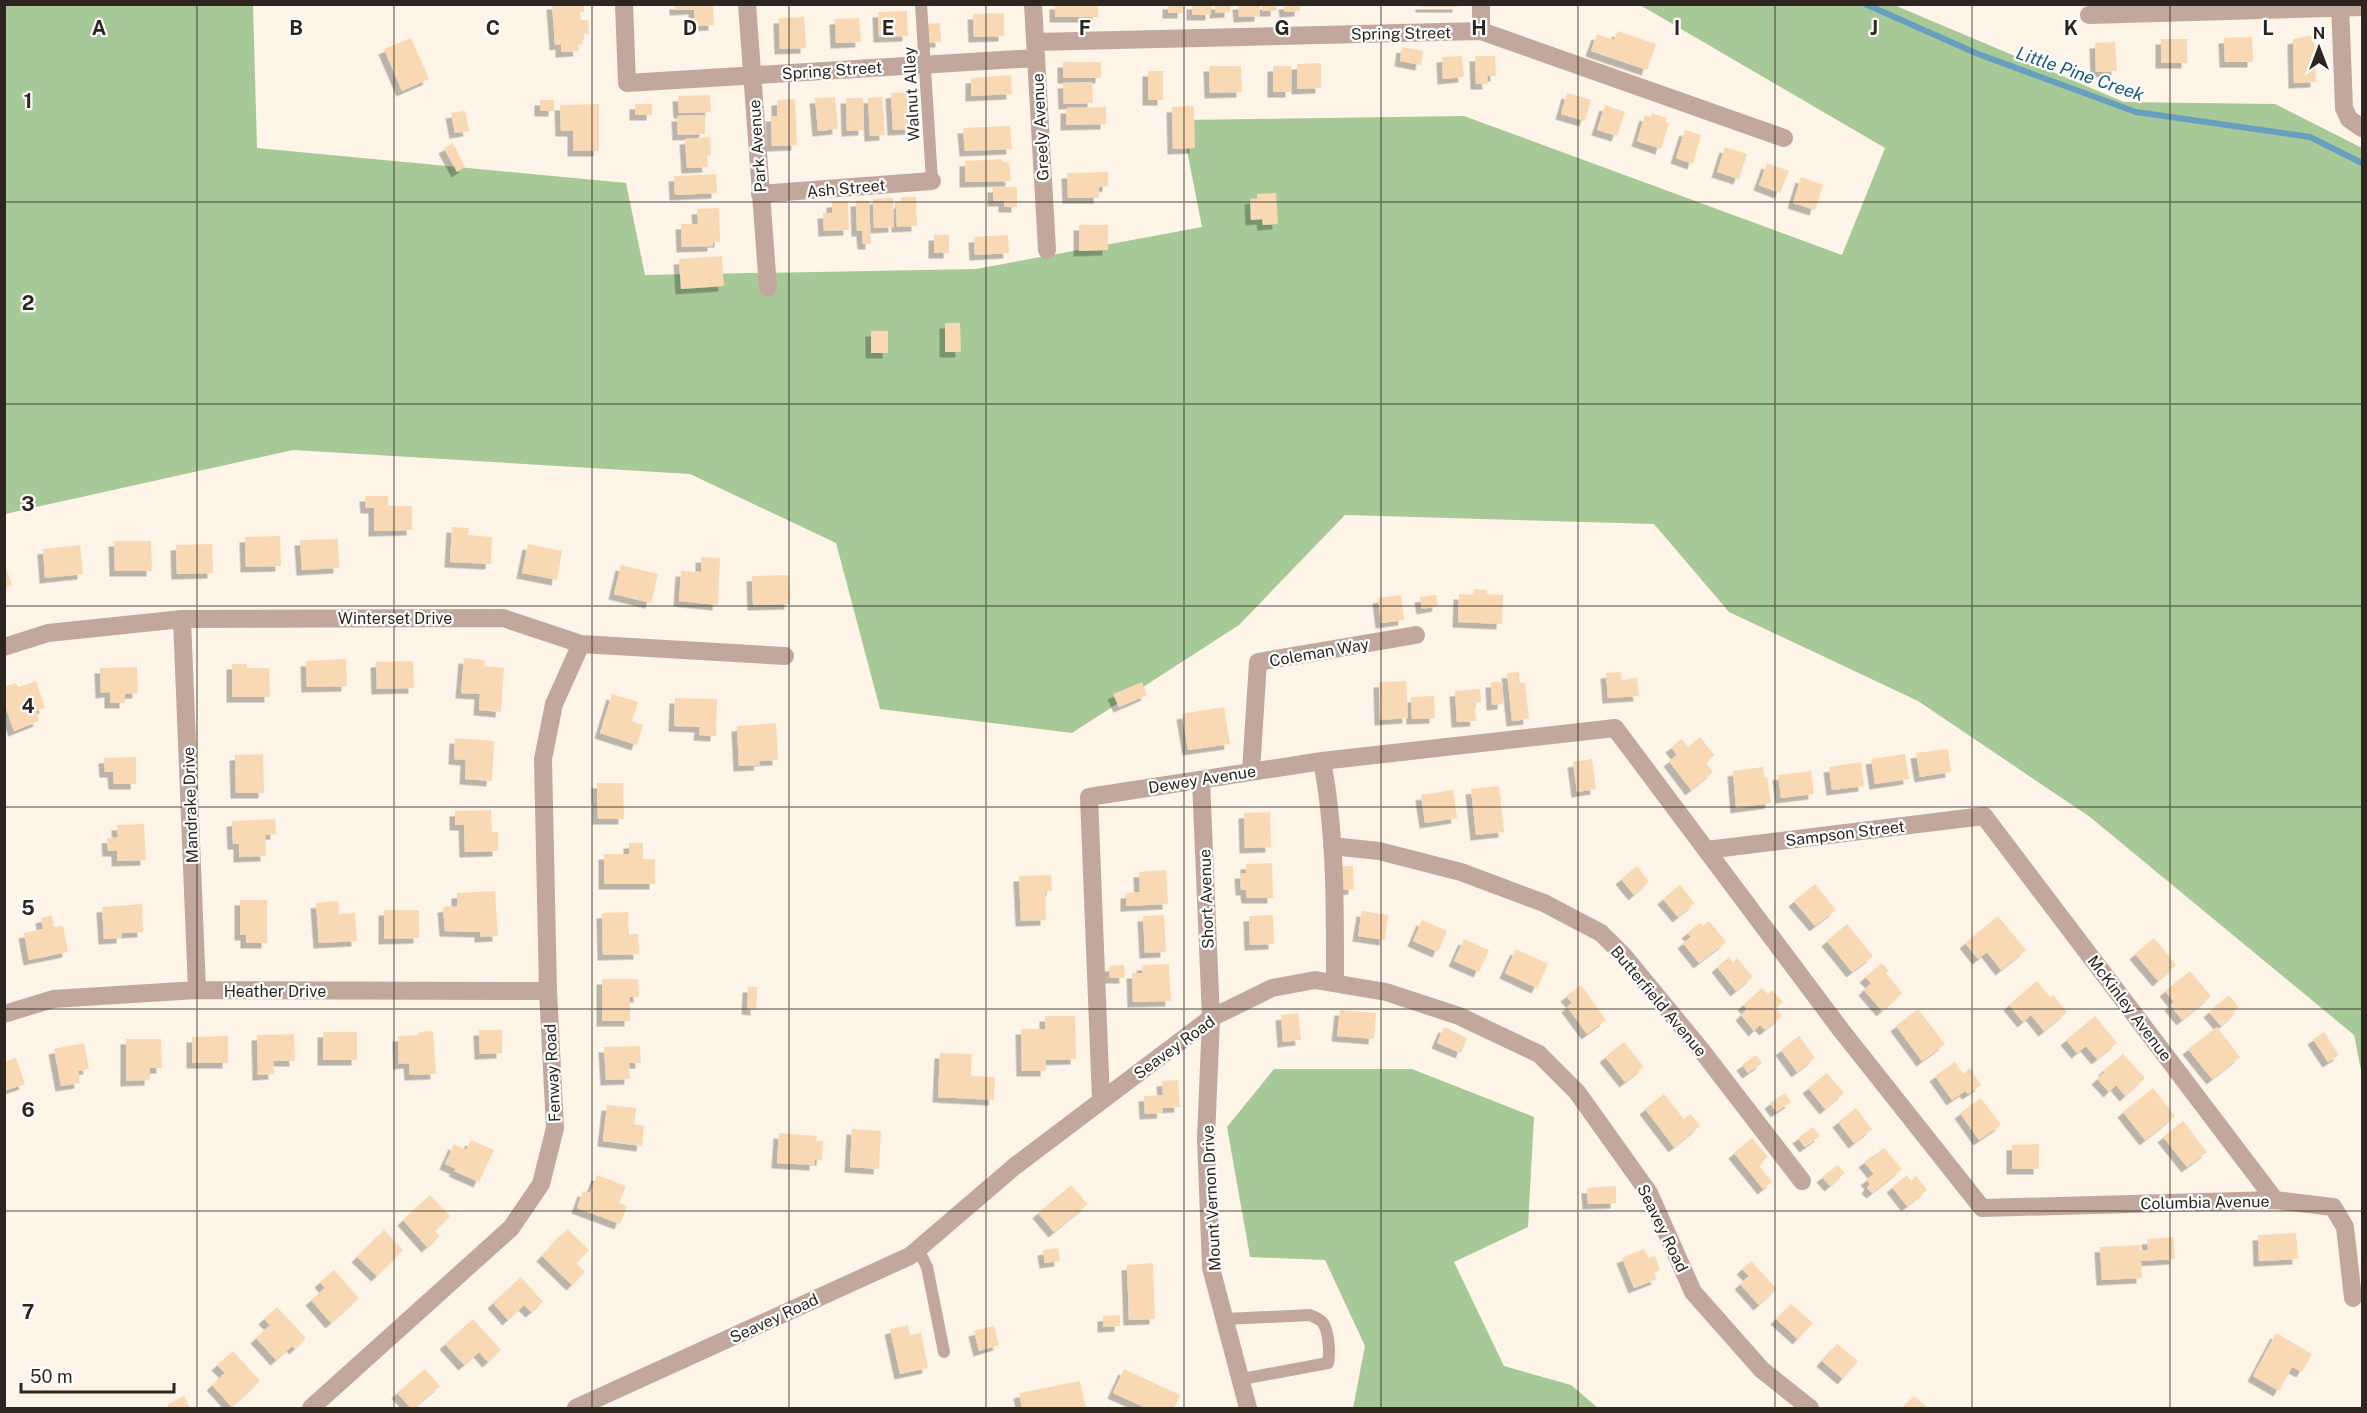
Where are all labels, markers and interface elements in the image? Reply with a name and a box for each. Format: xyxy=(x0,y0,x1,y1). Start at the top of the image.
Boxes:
text: A xyxy=(92,16,106,40)
text: B xyxy=(289,16,303,40)
text: C xyxy=(486,16,500,40)
text: D xyxy=(683,16,697,40)
text: E xyxy=(882,16,894,40)
text: F xyxy=(1079,16,1091,40)
text: G xyxy=(1274,16,1290,40)
text: H xyxy=(1471,16,1487,40)
text: I xyxy=(1674,16,1680,40)
text: J xyxy=(1870,16,1878,40)
text: K xyxy=(2064,16,2078,40)
text: L xyxy=(2262,16,2274,40)
north arrow xyxy=(2289,18,2349,78)
street label: Spring Street xyxy=(1351,23,1451,44)
text: N xyxy=(2313,24,2325,43)
water label: Little Pine Creek xyxy=(2014,42,2147,105)
street label: Walnut Alley xyxy=(900,46,923,142)
street label: Spring Street xyxy=(781,58,883,83)
street label: Greely Avenue xyxy=(1028,73,1053,181)
text: 1 xyxy=(24,89,32,113)
street label: Park Avenue xyxy=(745,99,770,193)
street label: Ash Street xyxy=(806,176,886,201)
text: 2 xyxy=(22,291,34,315)
text: 3 xyxy=(21,492,35,516)
street label: Winterset Drive xyxy=(338,609,452,628)
street label: Coleman Way xyxy=(1268,634,1371,671)
text: 4 xyxy=(21,694,35,718)
street label: Mandrake Drive xyxy=(179,746,202,863)
street label: Dewey Avenue xyxy=(1147,762,1257,797)
street label: Sampson Street xyxy=(1784,817,1906,850)
street label: Short Avenue xyxy=(1195,849,1218,949)
text: 5 xyxy=(21,896,35,920)
street label: Butterfield Avenue xyxy=(1607,942,1710,1061)
street label: McKinley Avenue xyxy=(2084,952,2176,1065)
street label: Heather Drive xyxy=(224,982,326,1001)
street label: Seavey Road xyxy=(1130,1012,1218,1083)
street label: Fenway Road xyxy=(540,1023,565,1123)
text: 6 xyxy=(21,1098,35,1122)
street label: Mount Vernon Drive xyxy=(1198,1125,1225,1271)
street label: Seavey Road xyxy=(1633,1181,1692,1275)
street label: Columbia Avenue xyxy=(2140,1192,2270,1213)
street label: Seavey Road xyxy=(727,1290,821,1347)
text: 7 xyxy=(22,1300,34,1324)
scale bar xyxy=(21,1356,174,1394)
text: 50 m xyxy=(30,1366,73,1387)

